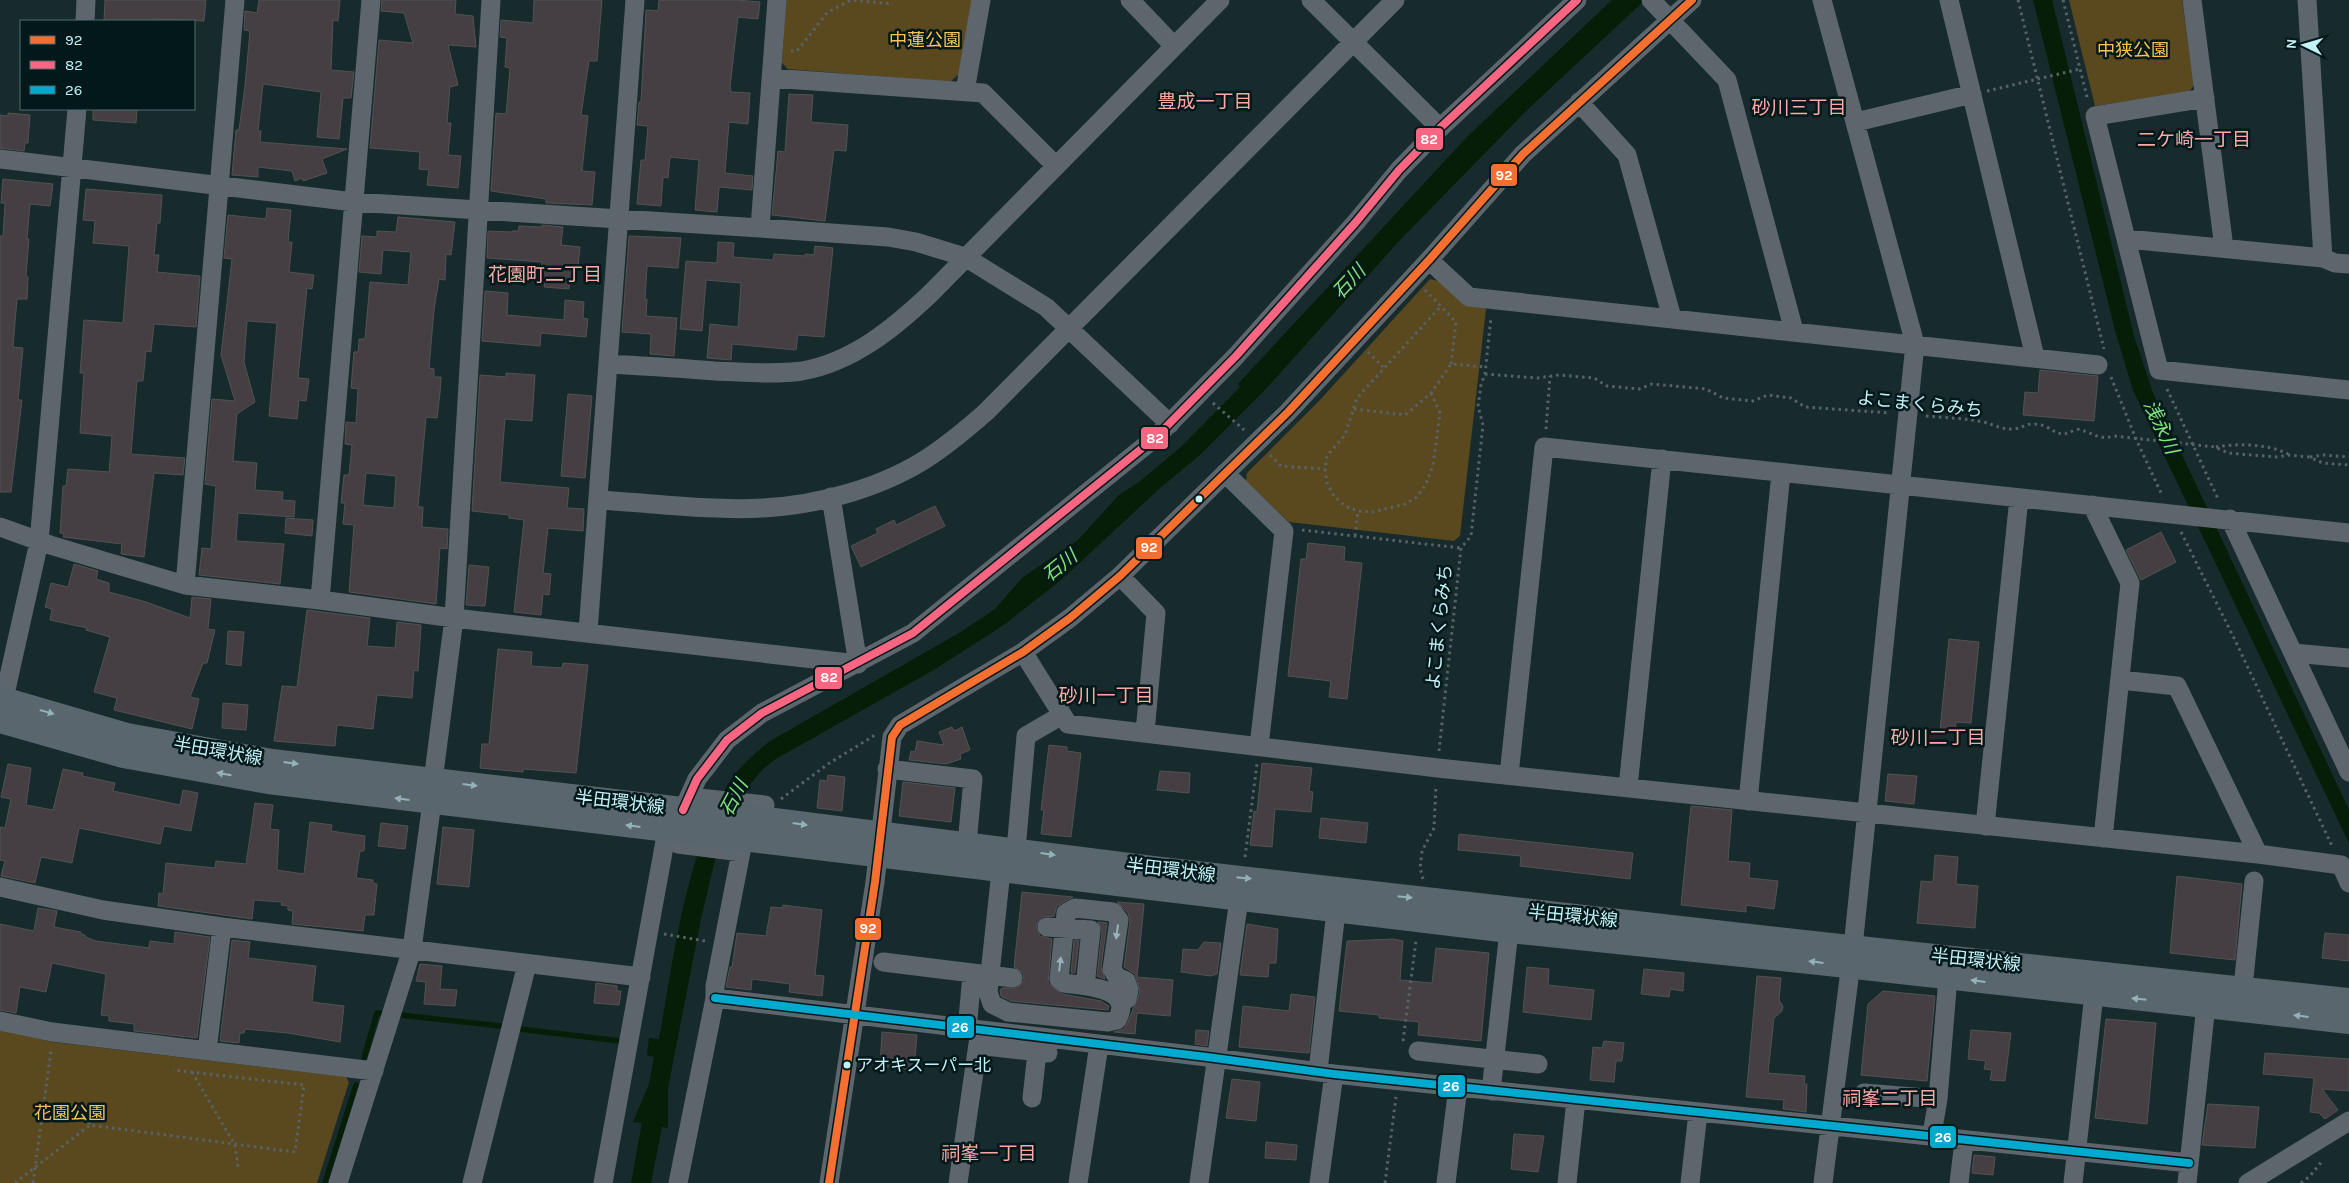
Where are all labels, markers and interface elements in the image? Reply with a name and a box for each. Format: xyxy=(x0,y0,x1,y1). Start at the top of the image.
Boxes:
legend xyxy=(20,20,195,110)
north arrow xyxy=(2279,20,2329,70)
park label: 中蓮公園 xyxy=(889,29,961,51)
text: 92 xyxy=(65,31,82,49)
text: N xyxy=(2283,38,2300,50)
park label: 中狭公園 xyxy=(2097,39,2169,61)
text: 82 xyxy=(65,56,83,74)
text: 26 xyxy=(65,81,82,99)
district label: 豊成一丁目 xyxy=(1157,91,1253,113)
district label: 砂川三丁目 xyxy=(1751,97,1847,119)
line badge: 82 xyxy=(1415,127,1444,151)
district label: 二ケ崎一丁目 xyxy=(2137,129,2251,151)
text: 82 xyxy=(1420,131,1438,148)
line badge: 92 xyxy=(1490,163,1518,187)
text: 92 xyxy=(1495,167,1513,184)
water label: 石川 xyxy=(1328,259,1371,303)
district label: 花園町二丁目 xyxy=(488,264,602,286)
street label: よこまくらみち xyxy=(1856,386,1984,422)
water label: 浅永川 xyxy=(2139,397,2184,459)
line badge: 82 xyxy=(1140,426,1169,450)
text: 82 xyxy=(1146,430,1164,447)
unlabelled marker xyxy=(1194,494,1204,504)
line badge: 92 xyxy=(1135,536,1163,560)
text: 92 xyxy=(1140,539,1158,556)
water label: 石川 xyxy=(1038,544,1083,587)
street label: よこまくらみち xyxy=(1421,563,1457,691)
line badge: 82 xyxy=(814,666,843,690)
text: 82 xyxy=(820,669,838,686)
district label: 砂川一丁目 xyxy=(1058,685,1154,707)
one-way arrow xyxy=(39,708,54,716)
district label: 砂川二丁目 xyxy=(1890,727,1986,749)
street label: 半田環状線 xyxy=(172,732,264,770)
one-way arrow xyxy=(283,759,299,767)
one-way arrow xyxy=(215,769,231,777)
water label: 石川 xyxy=(715,774,754,820)
one-way arrow xyxy=(462,781,478,789)
street label: 半田環状線 xyxy=(574,786,666,818)
one-way arrow xyxy=(394,795,410,803)
one-way arrow xyxy=(792,820,808,828)
one-way arrow xyxy=(625,822,641,830)
one-way arrow xyxy=(1040,850,1056,858)
street label: 半田環状線 xyxy=(1125,854,1217,886)
one-way arrow xyxy=(1236,874,1252,882)
one-way arrow xyxy=(1397,893,1413,901)
street label: 半田環状線 xyxy=(1527,900,1619,932)
line badge: 92 xyxy=(854,917,882,941)
text: 92 xyxy=(859,920,877,937)
one-way arrow xyxy=(1113,924,1121,940)
street label: 半田環状線 xyxy=(1930,944,2022,976)
one-way arrow xyxy=(1056,956,1064,972)
one-way arrow xyxy=(1808,958,1824,966)
one-way arrow xyxy=(1969,977,1985,985)
one-way arrow xyxy=(2131,995,2147,1003)
one-way arrow xyxy=(2292,1012,2308,1020)
line badge: 26 xyxy=(946,1015,975,1039)
text: 26 xyxy=(952,1019,968,1036)
place label: アオキスーパー北 xyxy=(856,1055,991,1075)
marker: アオキスーパー北 xyxy=(842,1060,852,1070)
line badge: 26 xyxy=(1437,1074,1466,1098)
text: 26 xyxy=(1443,1078,1459,1095)
district label: 祠峯二丁目 xyxy=(1842,1088,1938,1110)
park label: 花園公園 xyxy=(34,1102,106,1124)
line badge: 26 xyxy=(1929,1125,1957,1149)
text: 26 xyxy=(1935,1129,1951,1146)
district label: 祠峯一丁目 xyxy=(941,1143,1037,1165)

